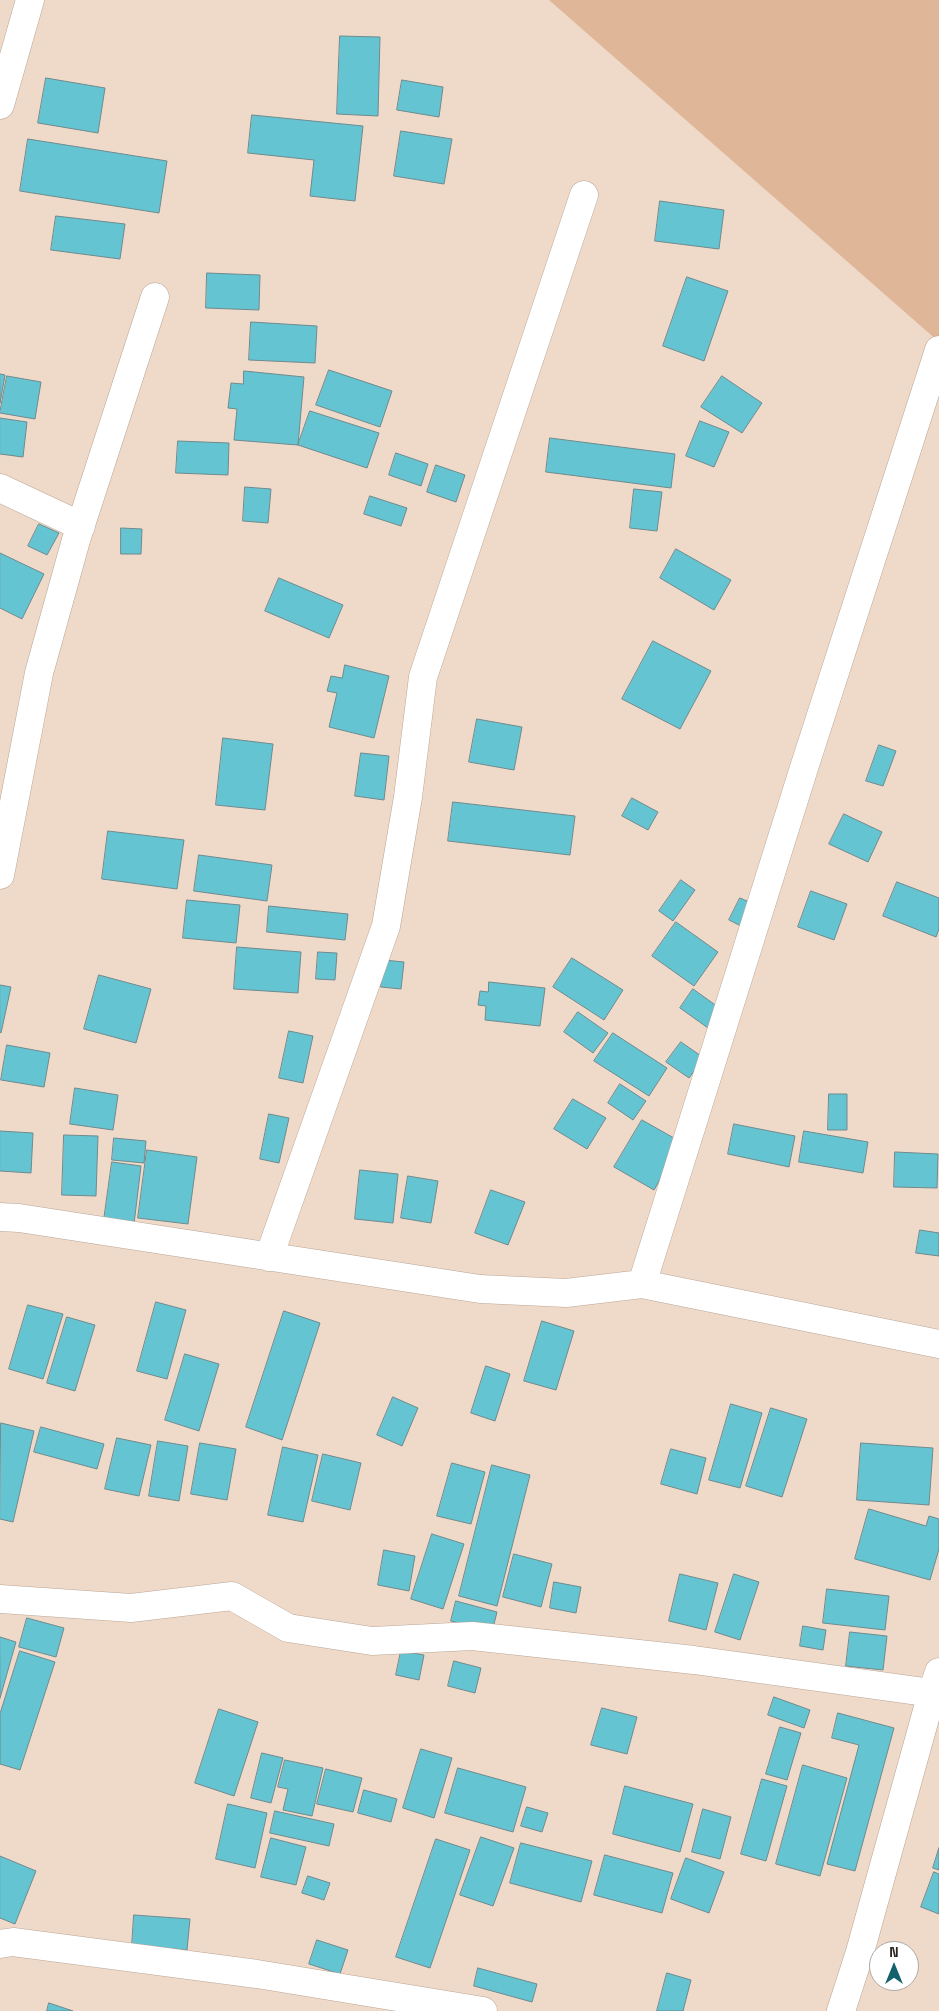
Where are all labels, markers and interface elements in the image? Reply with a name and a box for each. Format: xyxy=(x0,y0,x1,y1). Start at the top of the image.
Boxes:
north arrow xyxy=(869,1941,919,1991)
text: N xyxy=(889,1943,899,1961)

